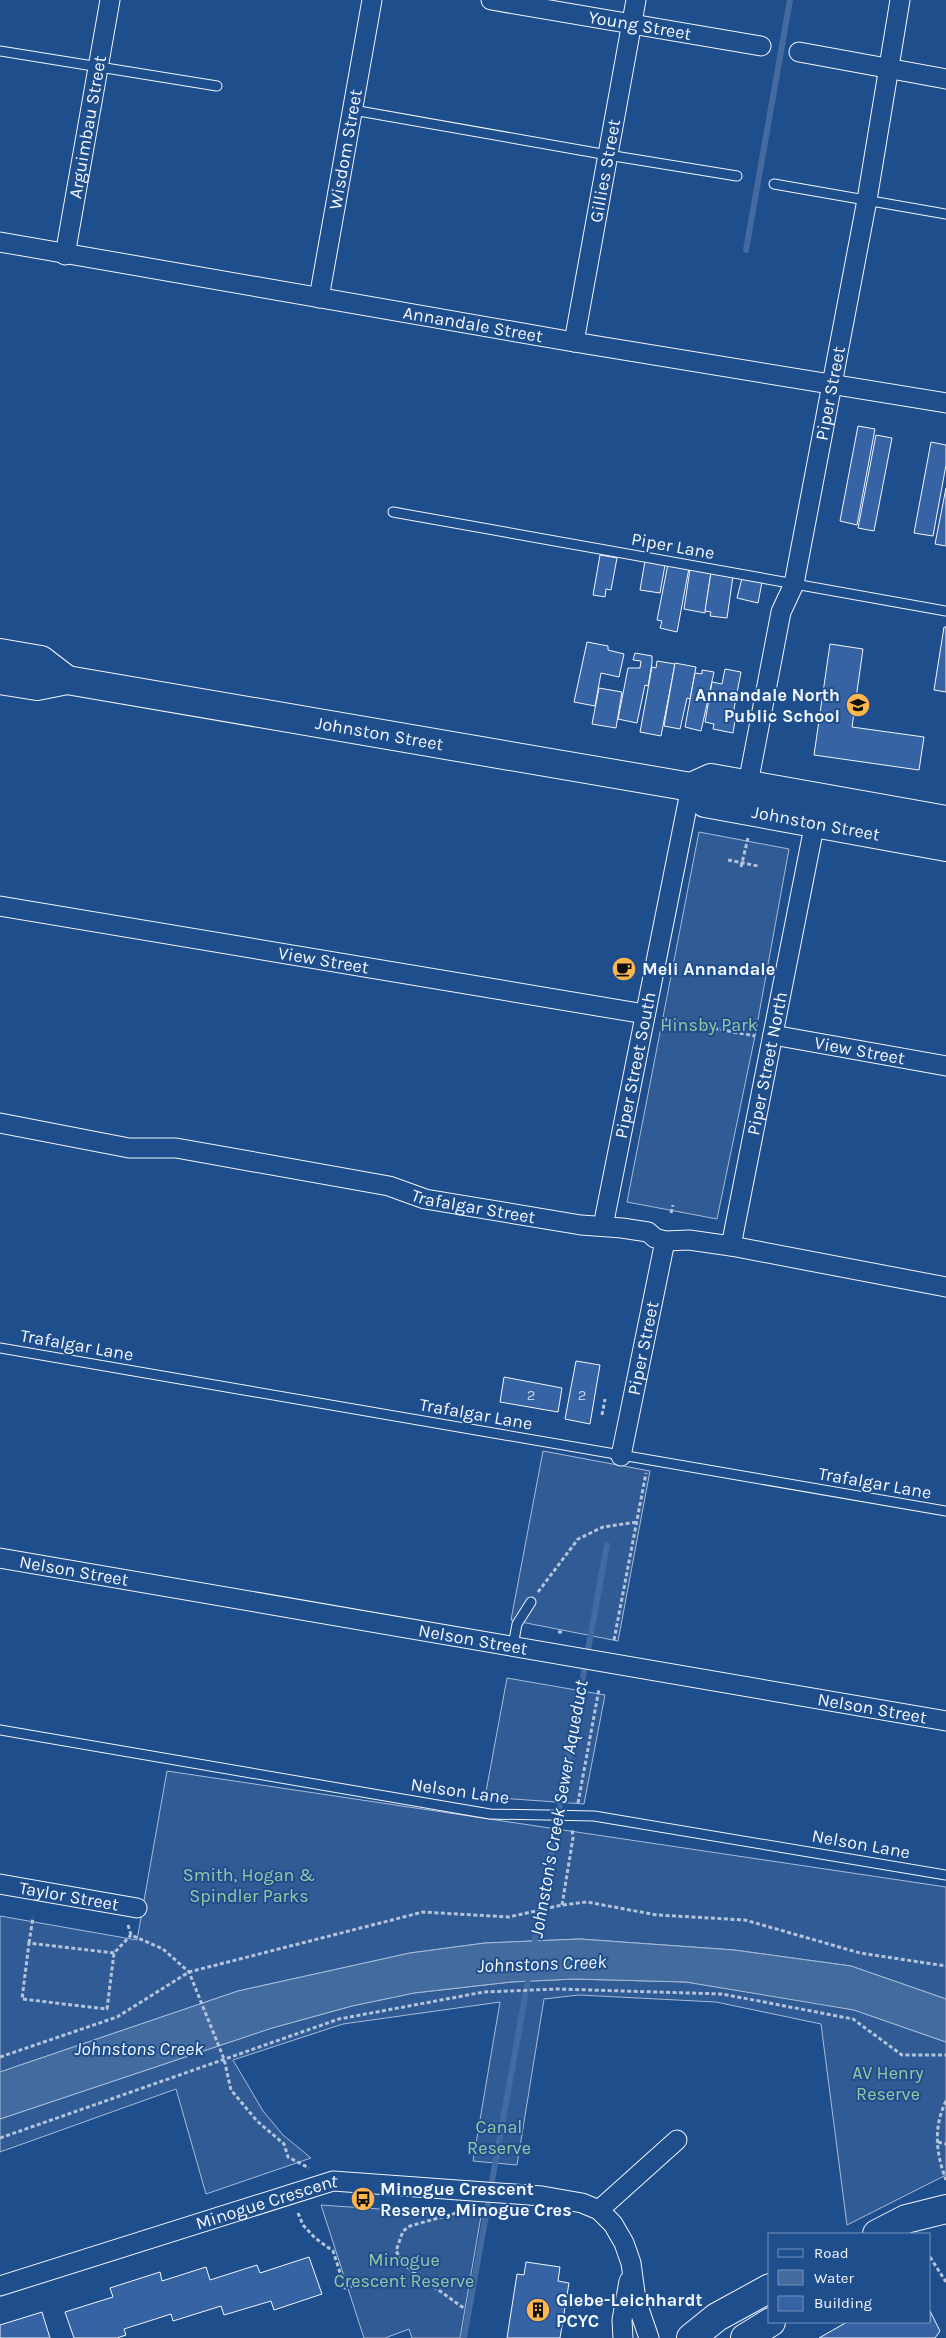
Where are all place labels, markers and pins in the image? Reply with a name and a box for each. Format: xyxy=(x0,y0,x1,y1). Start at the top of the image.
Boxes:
place label: Annandale North Public School xyxy=(695,684,840,727)
school or university icon: Annandale North Public School xyxy=(845,692,871,718)
cafe icon: Meli Annandale xyxy=(611,956,637,982)
place label: Meli Annandale xyxy=(642,958,775,980)
place label: Minogue Crescent Reserve, Minogue Cres xyxy=(380,2178,572,2221)
bus stop icon: Minogue Crescent Reserve, Minogue Cres xyxy=(350,2186,376,2212)
place label: Glebe-Leichhardt PCYC xyxy=(556,2289,703,2332)
building icon: Glebe-Leichhardt PCYC xyxy=(525,2297,551,2323)

